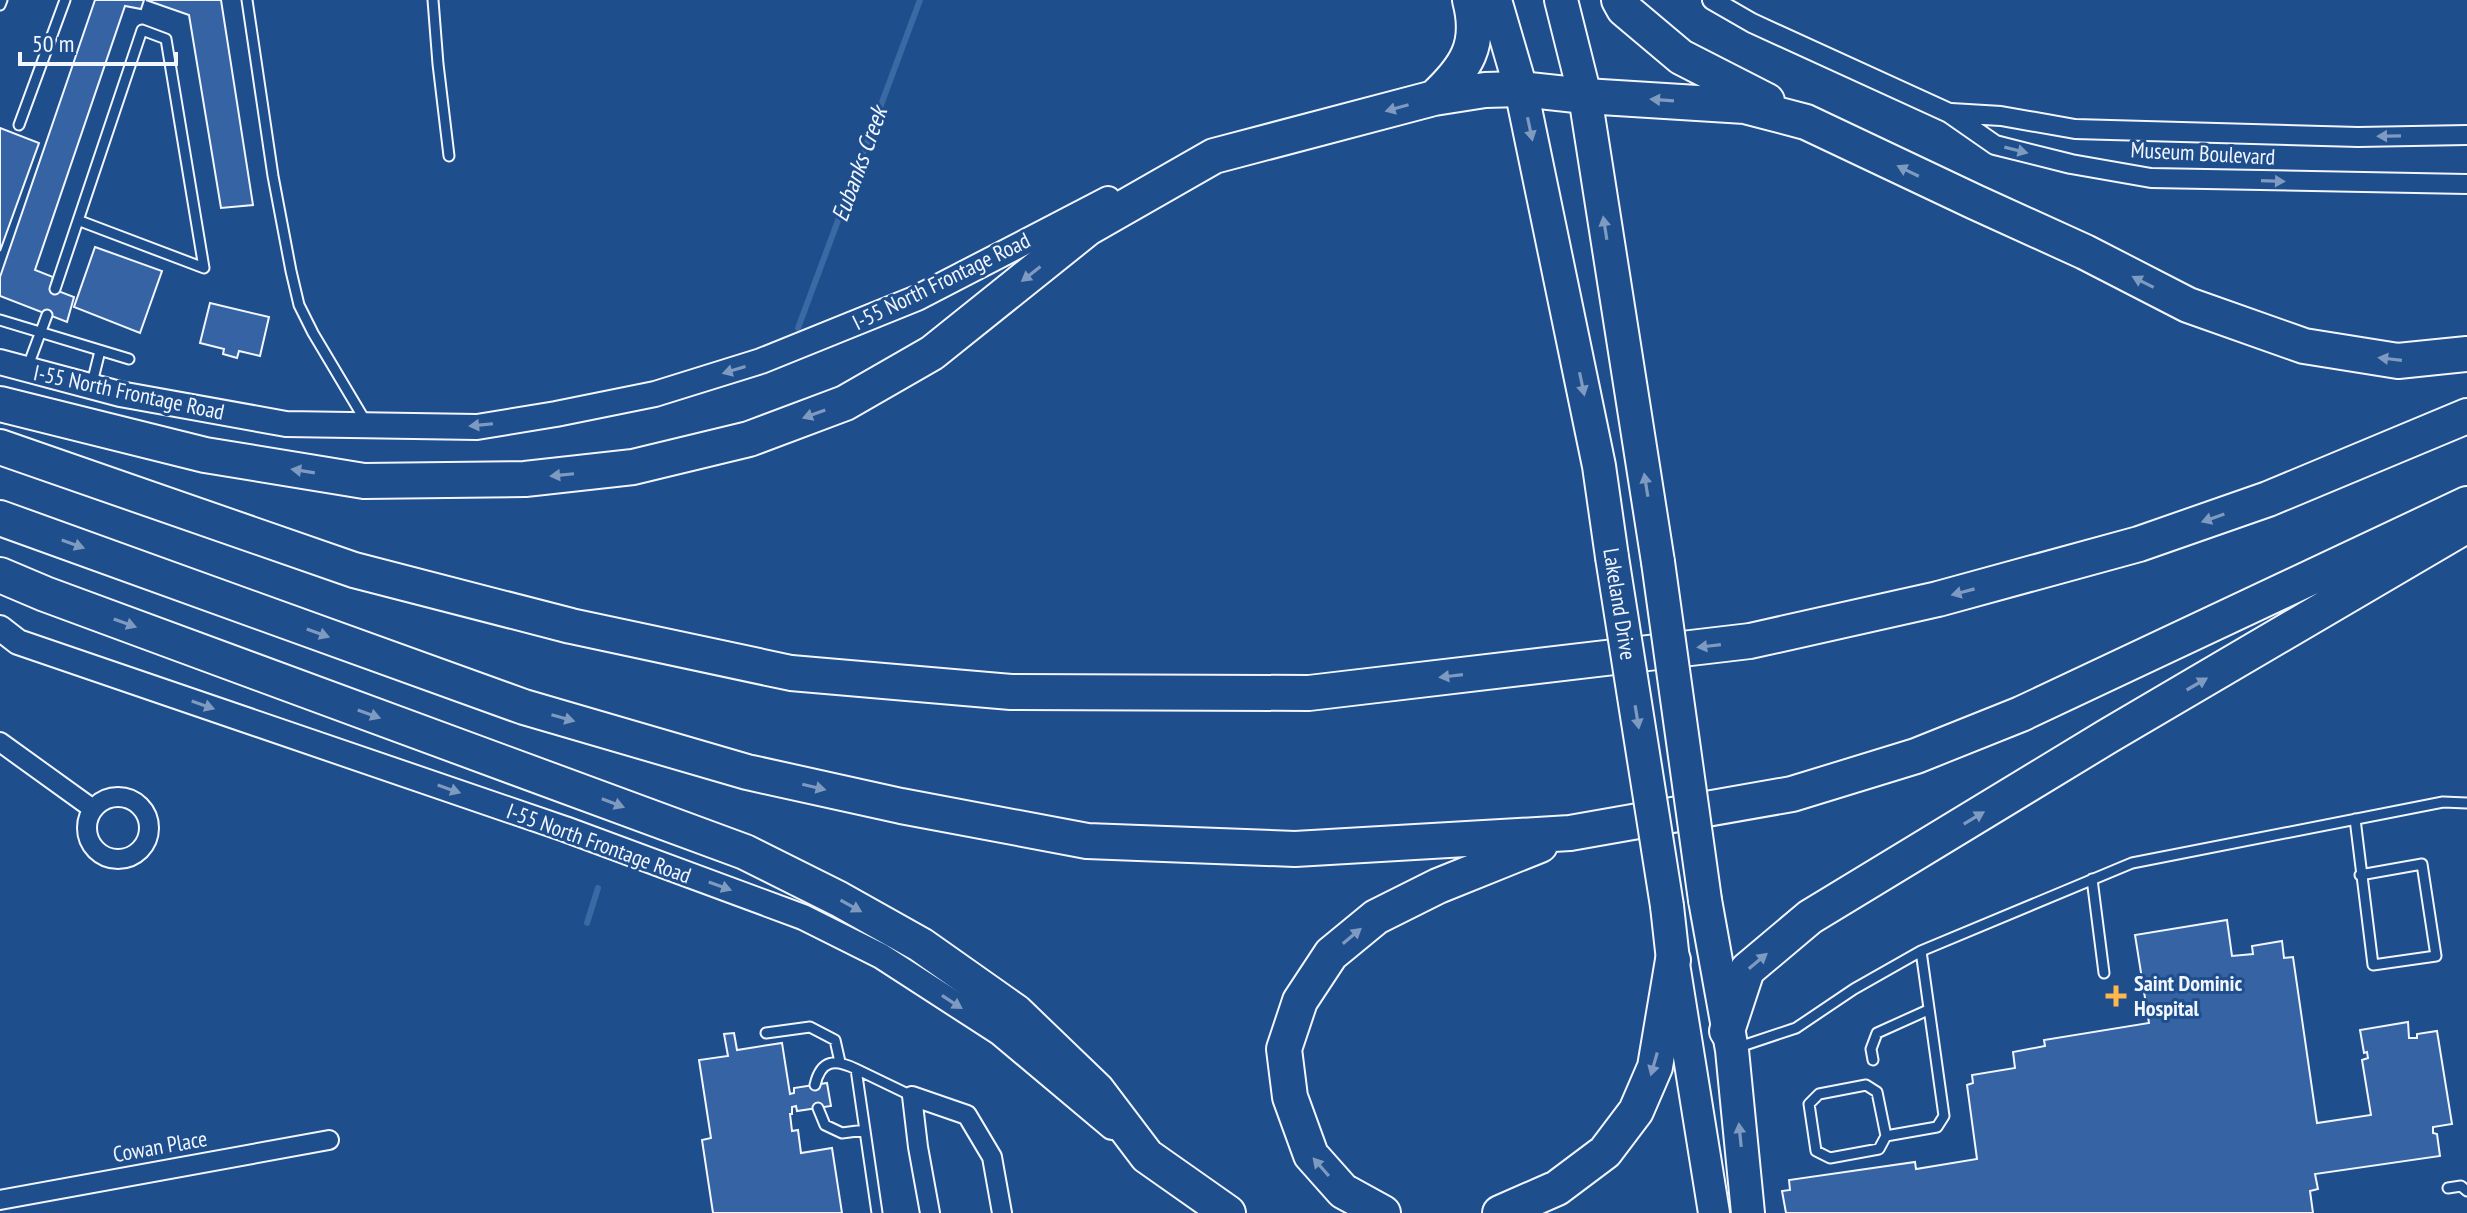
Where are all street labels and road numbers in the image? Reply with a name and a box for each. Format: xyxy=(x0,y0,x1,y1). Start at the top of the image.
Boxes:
street label: Museum Boulevard xyxy=(2130,135,2276,171)
street label: I-55 North Frontage Road xyxy=(848,226,1034,336)
street label: I-55 North Frontage Road xyxy=(31,358,227,426)
street label: Lakeland Drive xyxy=(1597,546,1643,662)
street label: I-55 North Frontage Road xyxy=(503,797,695,889)
street label: Cowan Place xyxy=(111,1124,209,1168)

